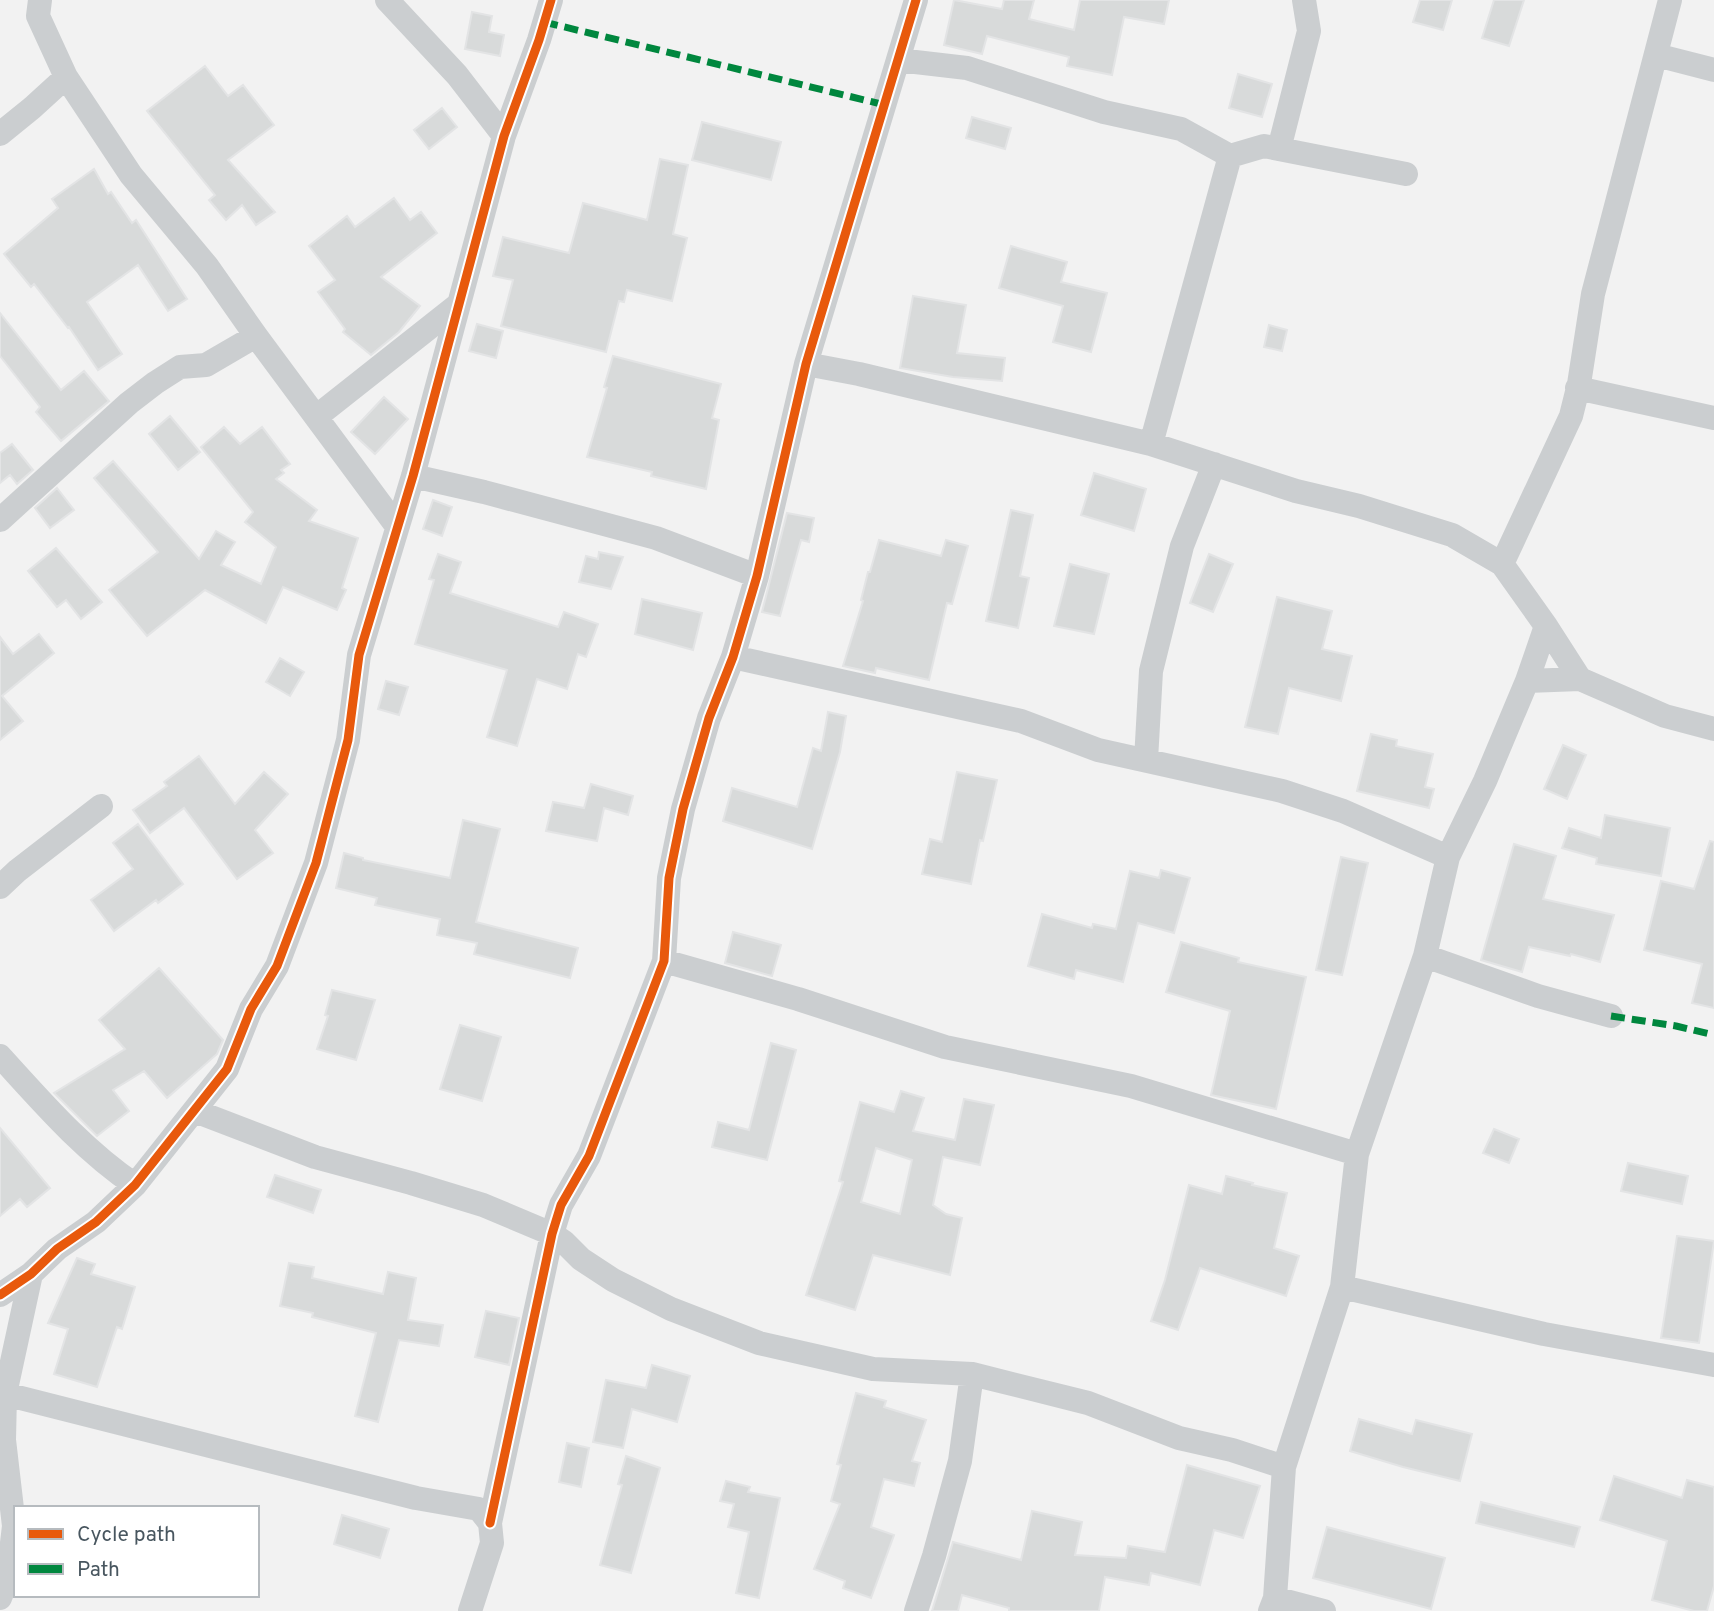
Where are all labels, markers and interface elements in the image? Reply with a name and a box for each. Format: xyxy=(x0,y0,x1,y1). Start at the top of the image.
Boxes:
legend xyxy=(14,1506,259,1597)
text: Cycle path xyxy=(77,1522,176,1549)
text: Path xyxy=(77,1557,120,1584)

